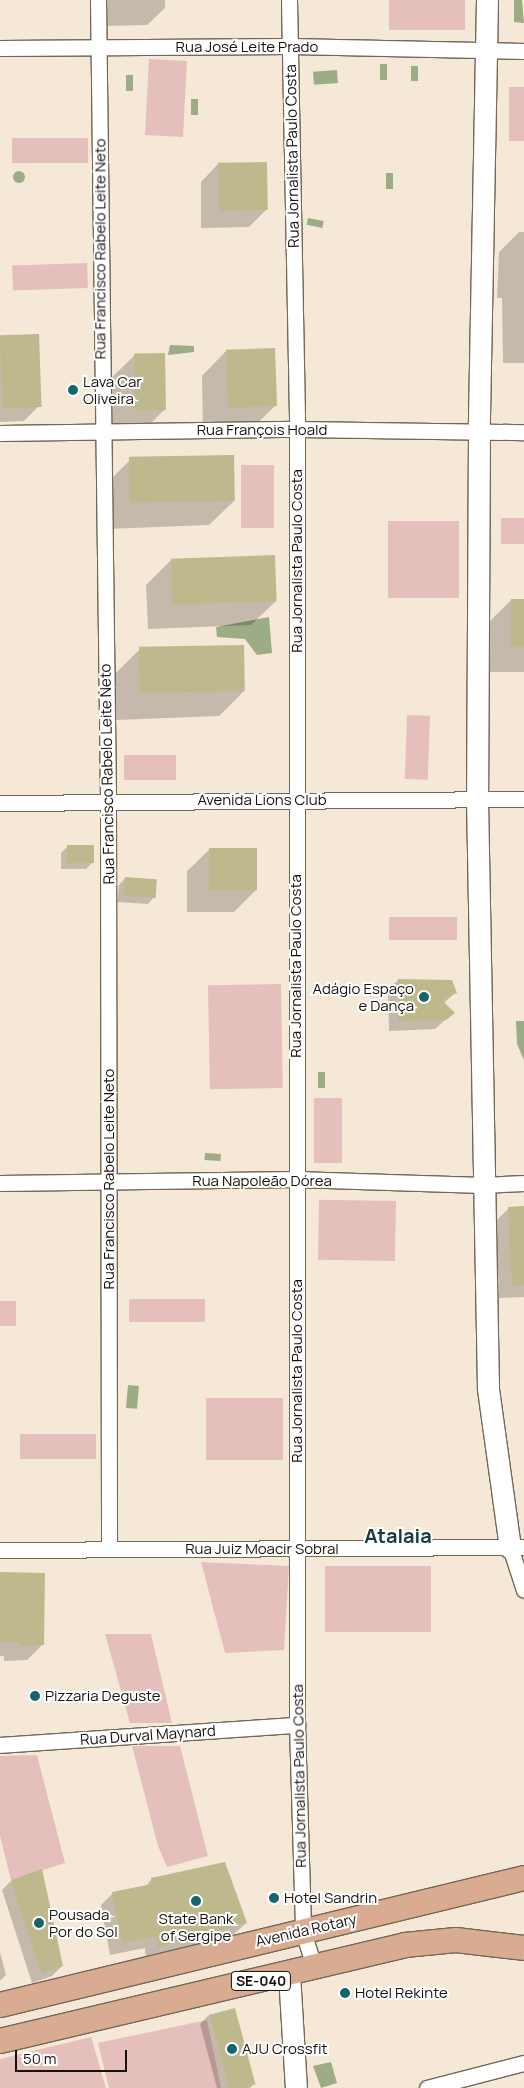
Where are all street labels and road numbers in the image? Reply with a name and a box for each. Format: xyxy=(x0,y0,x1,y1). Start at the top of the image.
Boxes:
street label: Rua José Leite Prado xyxy=(176,38,318,56)
street label: Rua Jornalista Paulo Costa xyxy=(281,64,303,248)
street label: Rua Francisco Rabelo Leite Neto xyxy=(91,139,109,359)
street label: Rua François Hoald xyxy=(197,421,327,439)
street label: Rua Jornalista Paulo Costa xyxy=(288,469,306,653)
street label: Rua Francisco Rabelo Leite Neto xyxy=(96,663,118,885)
street label: Avenida Lions Club xyxy=(197,791,327,809)
street label: Rua Jornalista Paulo Costa xyxy=(287,874,305,1058)
street label: Rua Francisco Rabelo Leite Neto xyxy=(100,1069,118,1289)
street label: Rua Napoleão Dórea xyxy=(192,1172,332,1190)
street label: Rua Jornalista Paulo Costa xyxy=(288,1279,306,1463)
street label: Rua Juiz Moacir Sobral xyxy=(185,1540,339,1558)
street label: Rua Jornalista Paulo Costa xyxy=(288,1684,310,1868)
street label: Rua Durval Maynard xyxy=(80,1721,216,1749)
street label: Avenida Rotary xyxy=(254,1910,358,1950)
road number: SE-040 xyxy=(230,1970,292,1992)

